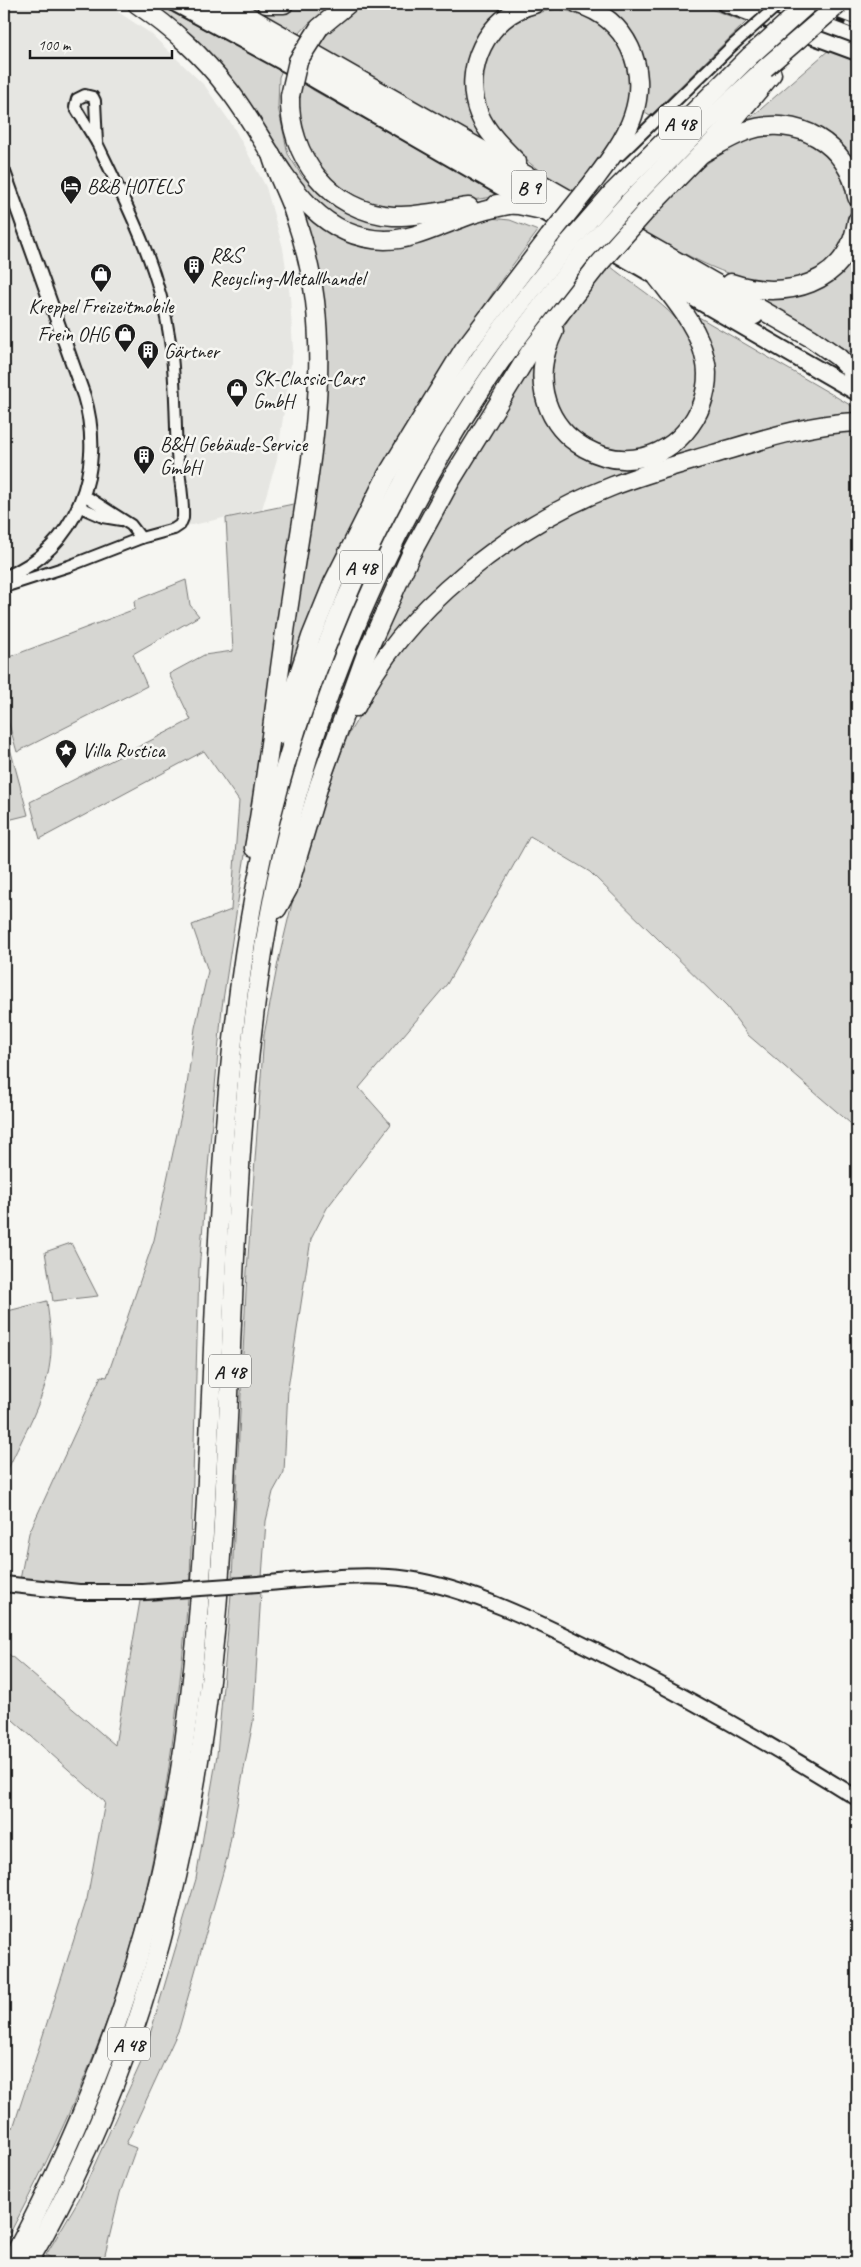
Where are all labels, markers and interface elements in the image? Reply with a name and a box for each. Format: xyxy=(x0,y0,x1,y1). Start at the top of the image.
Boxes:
scale bar xyxy=(30,28,172,60)
text: 100 m xyxy=(38,36,72,55)
road number: A 48 xyxy=(659,106,701,140)
road number: B 9 xyxy=(512,170,546,203)
hotel icon: B&B HOTELS xyxy=(59,174,83,205)
place label: B&B HOTELS xyxy=(87,174,185,199)
place label: R&S Recycling-Metallhandel xyxy=(210,243,368,291)
building icon: R&S Recycling-Metallhandel xyxy=(182,254,206,285)
shop icon: Kreppel Freizeitmobile xyxy=(89,262,113,293)
place label: Kreppel Freizeitmobile xyxy=(29,294,175,319)
place label: Frein OHG xyxy=(38,322,111,347)
shop icon: Frein OHG xyxy=(113,322,137,353)
building icon: Gärtner xyxy=(136,339,160,370)
place label: Gärtner xyxy=(164,339,221,364)
place label: SK-Classic-Cars GmbH xyxy=(253,366,366,414)
shop icon: SK-Classic-Cars GmbH xyxy=(225,377,249,408)
place label: B&H Gebäude-Service GmbH xyxy=(160,432,309,480)
building icon: B&H Gebäude-Service GmbH xyxy=(132,444,156,475)
road number: A 48 xyxy=(340,550,382,584)
place icon: Villa Rustica xyxy=(54,738,78,769)
place label: Villa Rustica xyxy=(82,738,167,763)
road number: A 48 xyxy=(209,1354,251,1388)
road number: A 48 xyxy=(108,2028,150,2060)

